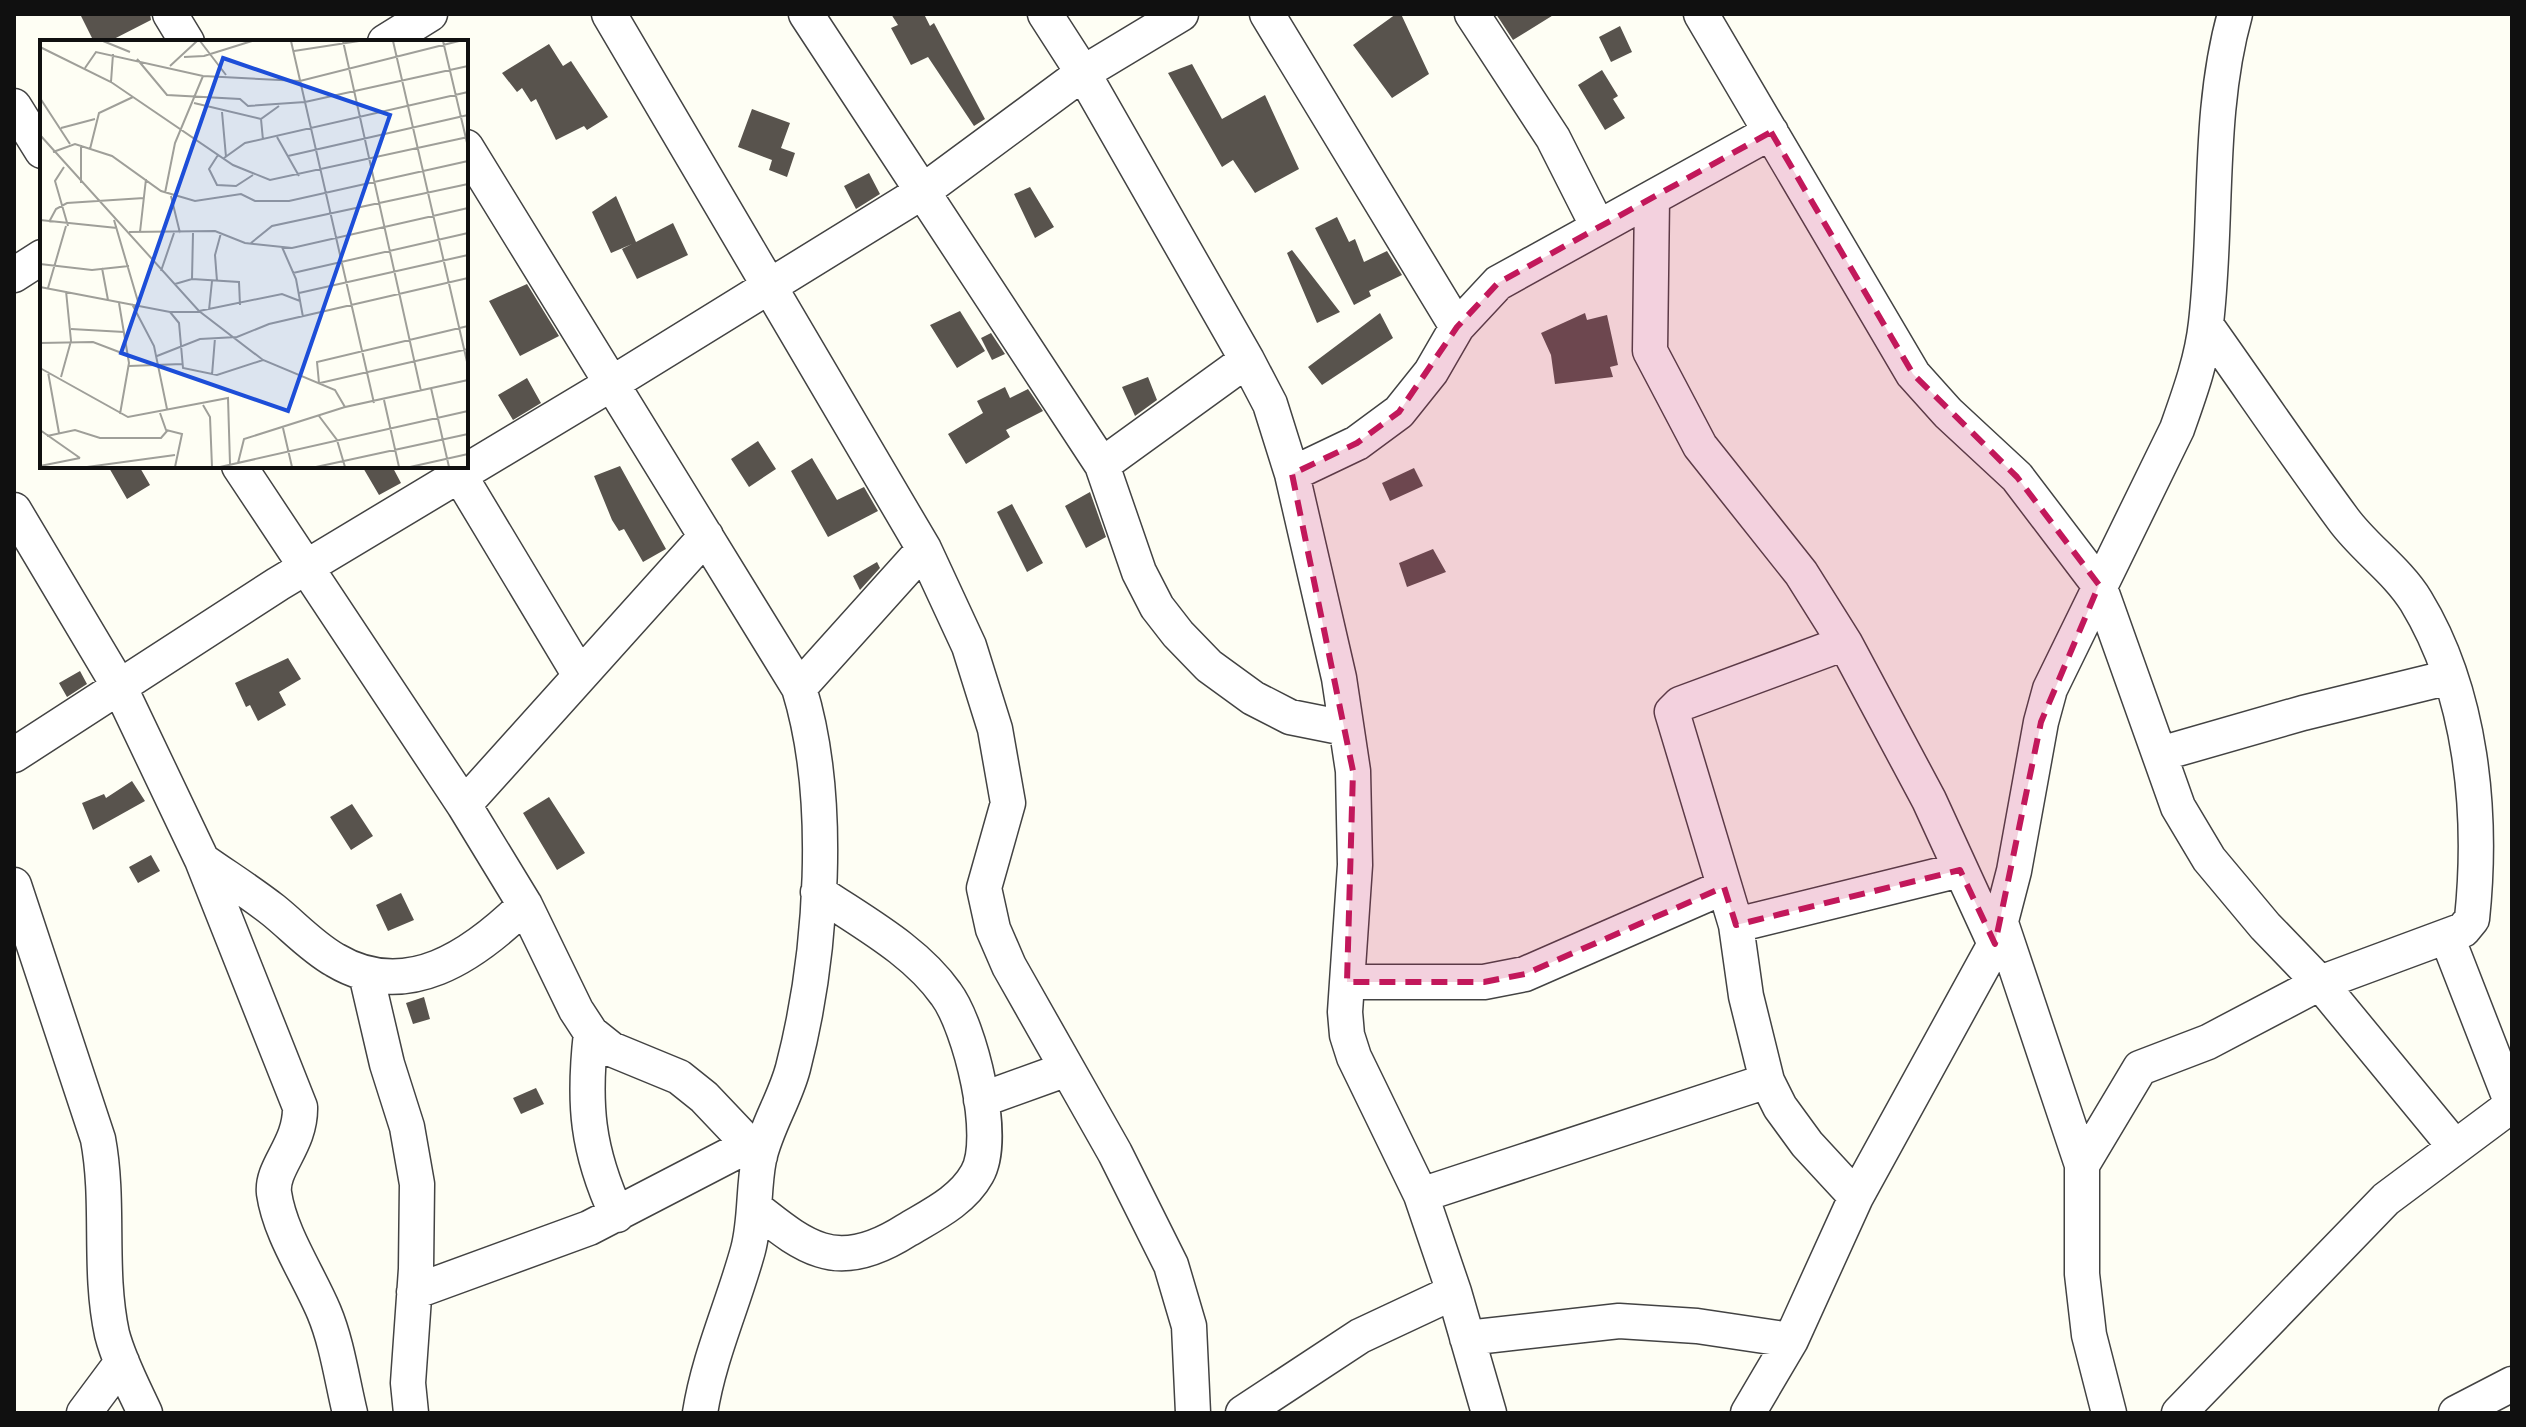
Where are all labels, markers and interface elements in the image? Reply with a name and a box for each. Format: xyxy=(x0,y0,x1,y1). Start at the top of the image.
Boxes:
inset map xyxy=(40,40,468,468)

